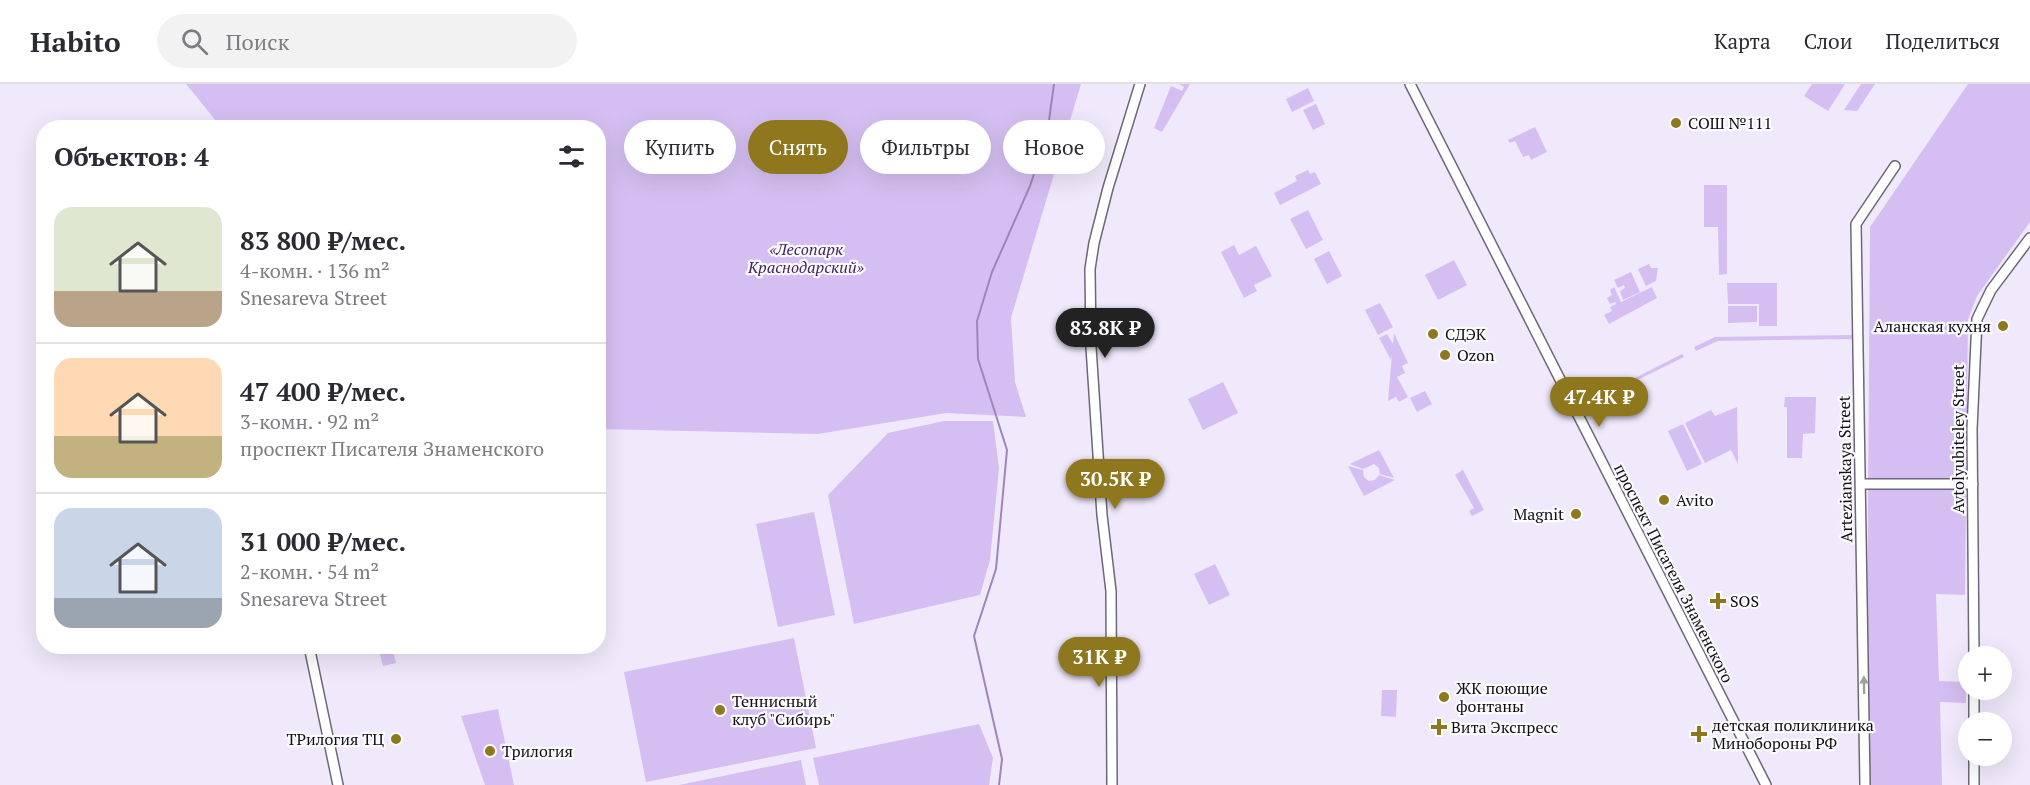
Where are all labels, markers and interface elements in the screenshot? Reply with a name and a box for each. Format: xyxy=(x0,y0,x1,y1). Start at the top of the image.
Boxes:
search box xyxy=(157,14,577,68)
text: Habito xyxy=(30,23,121,60)
icon: search xyxy=(178,25,211,58)
text: Поиск xyxy=(226,27,289,56)
text: Карта xyxy=(1714,27,1771,55)
text: Слои xyxy=(1804,27,1853,55)
text: Поделиться xyxy=(1886,27,2000,55)
place label: СОШ №111 xyxy=(1688,112,1772,134)
marker: СОШ №111 xyxy=(1669,116,1683,130)
chip: Купить xyxy=(624,120,736,174)
chip: Снять xyxy=(748,120,848,174)
chip: Фильтры xyxy=(860,120,991,174)
chip: Новое xyxy=(1003,120,1105,174)
text: Объектов: 4 xyxy=(54,139,209,173)
icon: filters xyxy=(555,140,588,173)
text: 83 800 ₽/мес. xyxy=(240,223,406,257)
icon: home xyxy=(102,231,174,303)
park label: «Лесопарк Краснодарский» xyxy=(747,238,865,278)
text: 4-комн. · 136 m² xyxy=(240,257,390,284)
text: Snesareva Street xyxy=(240,284,387,311)
pin: 83.8K ₽ xyxy=(1050,308,1160,359)
text: 83.8K ₽ xyxy=(1070,314,1140,341)
place label: Аланская кухня xyxy=(1874,315,1991,337)
marker: Аланская кухня xyxy=(1996,319,2010,333)
place label: СДЭК xyxy=(1445,323,1487,345)
marker: СДЭК xyxy=(1426,327,1440,341)
place label: Ozon xyxy=(1457,344,1495,366)
marker: Ozon xyxy=(1438,348,1452,362)
street label: Avtolyubiteley Street xyxy=(1947,364,1969,514)
text: 47 400 ₽/мес. xyxy=(240,374,406,408)
pin: 47.4K ₽ xyxy=(1544,377,1654,428)
icon: home xyxy=(102,382,174,454)
text: 47.4K ₽ xyxy=(1564,383,1634,410)
street label: Artezianskaya Street xyxy=(1833,395,1857,543)
text: 3-комн. · 92 m² xyxy=(240,408,379,435)
text: проспект Писателя Знаменского xyxy=(240,435,544,462)
pin: 30.5K ₽ xyxy=(1060,459,1170,510)
street label: проспект Писателя Знаменского xyxy=(1609,460,1739,687)
text: 30.5K ₽ xyxy=(1080,465,1150,492)
place label: Avito xyxy=(1676,489,1714,511)
marker: Avito xyxy=(1657,493,1671,507)
place label: Magnit xyxy=(1513,503,1564,525)
marker: Magnit xyxy=(1569,507,1583,521)
text: 31 000 ₽/мес. xyxy=(240,524,406,558)
icon: home xyxy=(102,532,174,604)
text: 2-комн. · 54 m² xyxy=(240,558,379,585)
text: Snesareva Street xyxy=(240,585,387,612)
place label: SOS xyxy=(1730,590,1759,612)
marker: SOS xyxy=(1711,594,1725,608)
pin: 31K ₽ xyxy=(1057,637,1141,688)
text: 31K ₽ xyxy=(1072,643,1126,670)
map controls xyxy=(1958,646,2012,766)
button: + xyxy=(1958,646,2012,700)
one-way arrow xyxy=(1859,675,1868,694)
place label: ЖК поющие фонтаны xyxy=(1456,677,1548,717)
place label: Теннисный клуб "Сибирь" xyxy=(732,690,835,730)
marker: ЖК поющие фонтаны xyxy=(1437,690,1451,704)
marker: Теннисный клуб "Сибирь" xyxy=(713,703,727,717)
button: − xyxy=(1958,712,2012,766)
place label: детская поликлиника Минобороны РФ xyxy=(1712,714,1874,754)
place label: Вита Экспресс xyxy=(1451,716,1558,738)
marker: Вита Экспресс xyxy=(1432,720,1446,734)
marker: детская поликлиника Минобороны РФ xyxy=(1690,725,1708,743)
place label: ТРилогия ТЦ xyxy=(287,728,384,750)
marker: ТРилогия ТЦ xyxy=(389,732,403,746)
place label: Трилогия xyxy=(502,740,573,762)
marker: Трилогия xyxy=(483,744,497,758)

